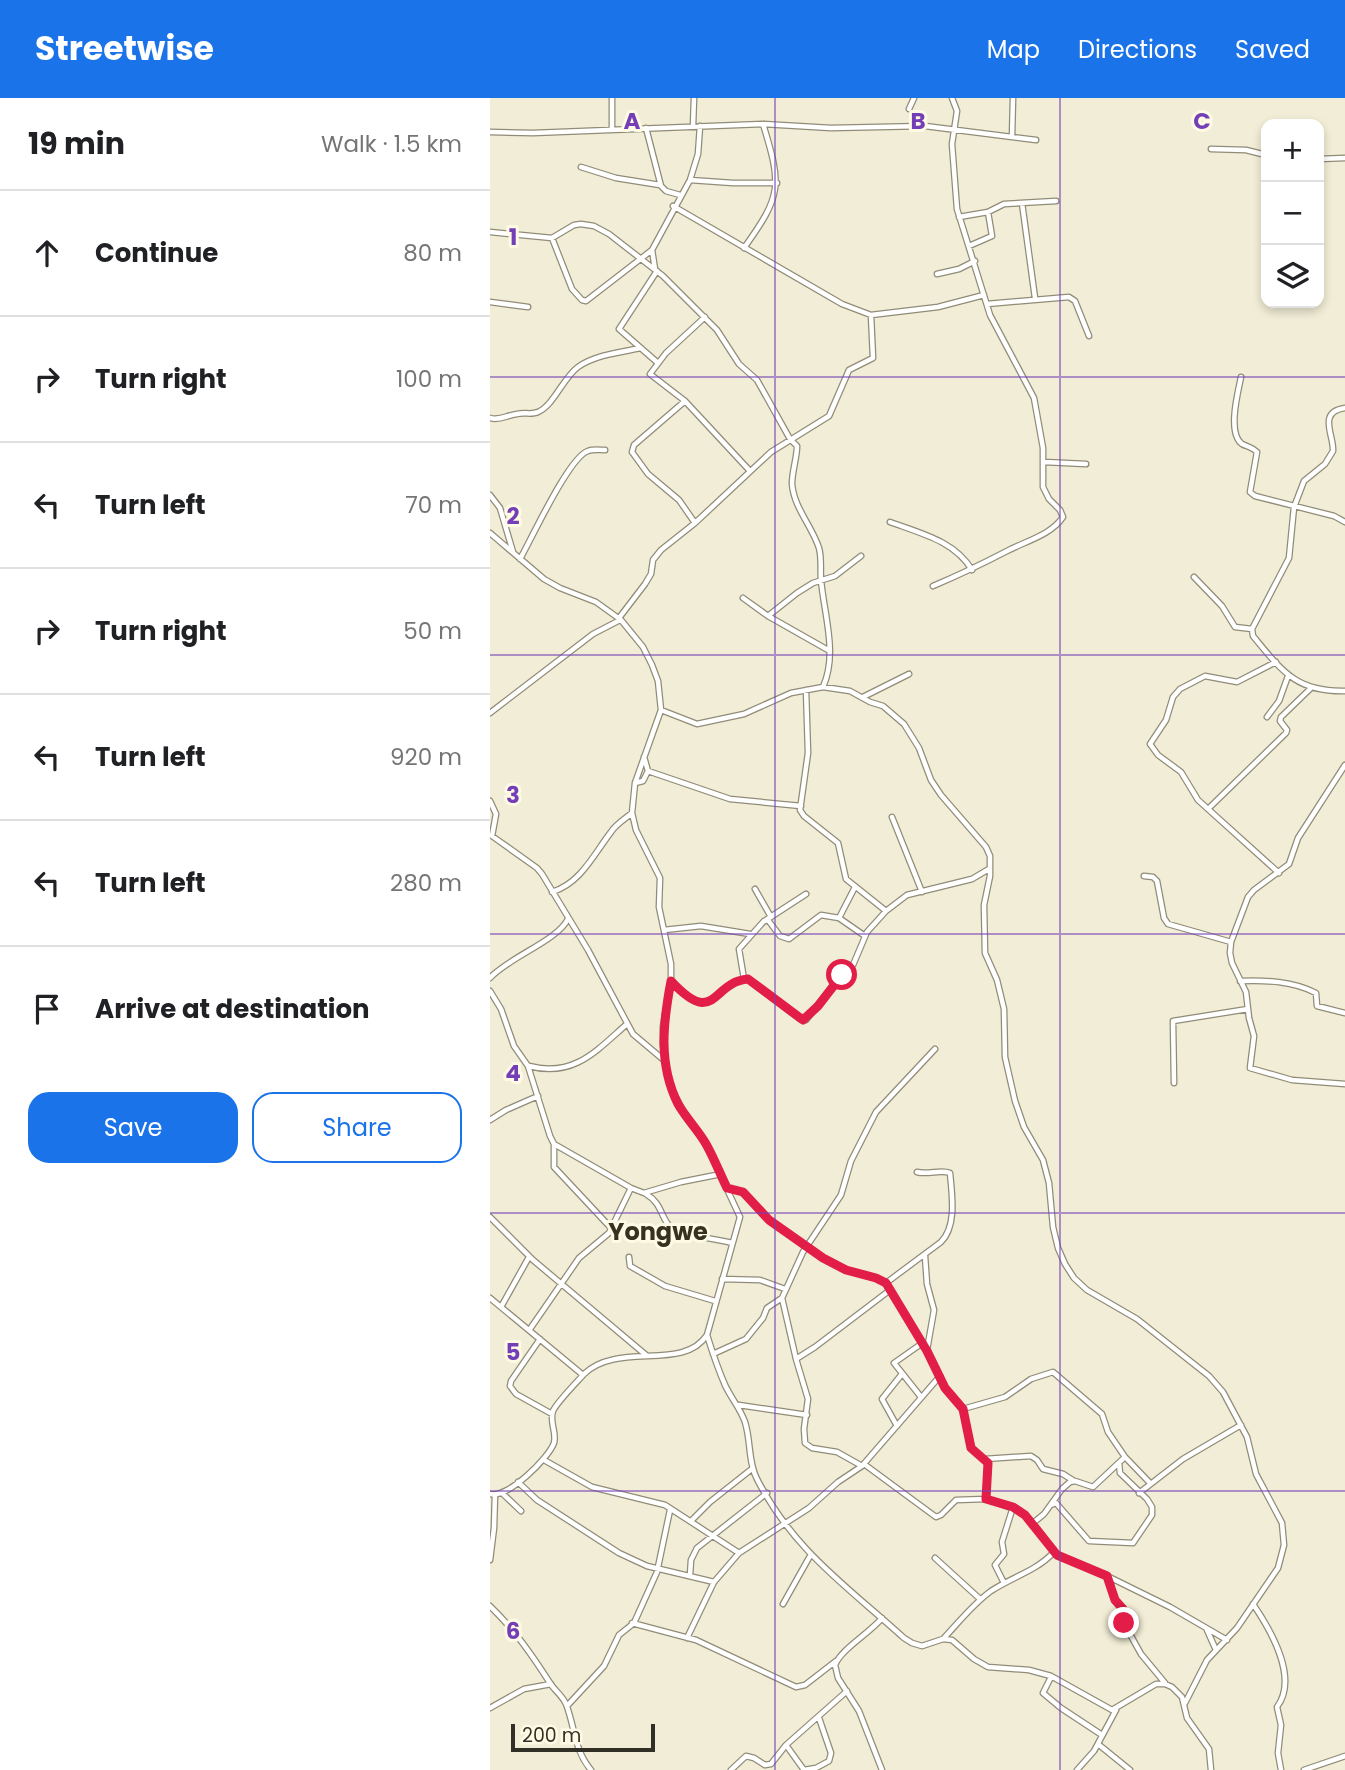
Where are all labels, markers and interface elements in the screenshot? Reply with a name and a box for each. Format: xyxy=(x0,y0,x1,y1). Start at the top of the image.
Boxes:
text: Streetwise xyxy=(35,25,214,72)
text: Map xyxy=(987,33,1040,66)
text: Directions xyxy=(1078,33,1197,66)
text: Saved xyxy=(1235,33,1310,66)
text: A xyxy=(624,105,641,137)
text: B xyxy=(910,105,926,137)
text: C xyxy=(1193,105,1211,137)
map controls xyxy=(1261,119,1324,308)
button: + xyxy=(1261,119,1324,182)
text: 19 min xyxy=(28,122,125,165)
text: Walk · 1.5 km xyxy=(321,128,462,160)
button: − xyxy=(1261,182,1324,245)
text: 1 xyxy=(509,221,517,253)
icon: ahead xyxy=(28,234,66,272)
text: Continue xyxy=(95,235,218,271)
text: 80 m xyxy=(403,237,462,269)
button: layers xyxy=(1261,245,1324,308)
icon: right xyxy=(28,360,66,398)
text: Turn right xyxy=(95,361,227,397)
text: 100 m xyxy=(396,363,462,395)
icon: left xyxy=(28,486,66,524)
text: Turn left xyxy=(95,487,206,523)
text: 70 m xyxy=(405,489,462,521)
text: 2 xyxy=(506,500,520,532)
icon: right xyxy=(28,612,66,650)
text: Turn right xyxy=(95,613,227,649)
text: 50 m xyxy=(403,615,462,647)
icon: left xyxy=(28,738,66,776)
text: Turn left xyxy=(95,739,206,775)
text: 920 m xyxy=(390,741,462,773)
text: 3 xyxy=(506,779,520,811)
icon: left xyxy=(28,864,66,902)
text: Turn left xyxy=(95,865,206,901)
text: 280 m xyxy=(390,867,462,899)
route start xyxy=(826,959,857,990)
icon: arrive xyxy=(28,990,66,1028)
text: Arrive at destination xyxy=(95,991,370,1027)
text: 4 xyxy=(505,1057,521,1089)
button: Save xyxy=(28,1092,238,1163)
button: Share xyxy=(252,1092,462,1163)
district label: Yongwe xyxy=(608,1215,708,1248)
text: 5 xyxy=(506,1336,520,1368)
route end xyxy=(1108,1607,1139,1638)
text: 6 xyxy=(506,1615,520,1647)
scale bar xyxy=(511,1721,654,1753)
text: 200 m xyxy=(522,1722,581,1749)

